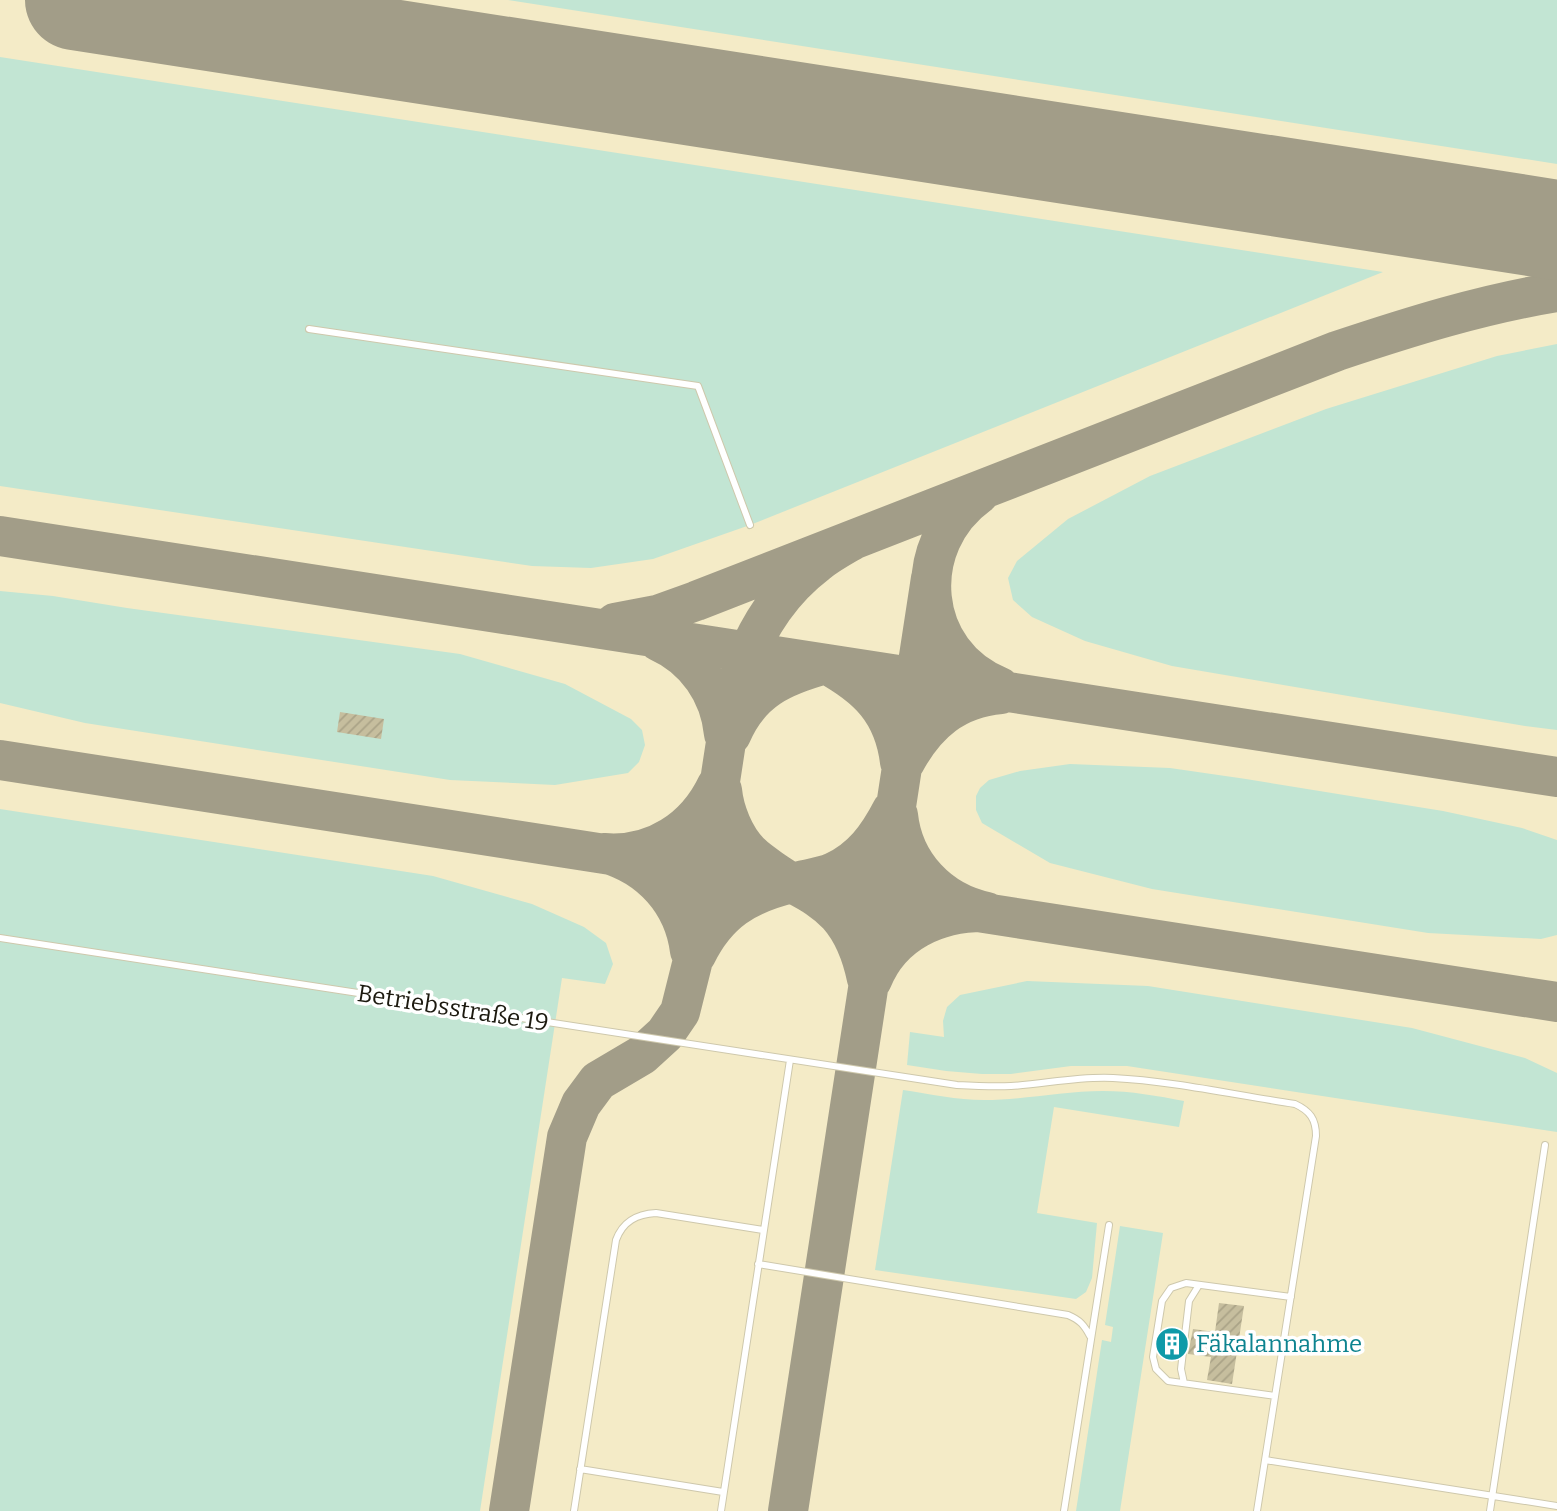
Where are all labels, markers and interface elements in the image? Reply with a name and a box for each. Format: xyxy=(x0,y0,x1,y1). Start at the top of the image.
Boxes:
street label: Betriebsstraße 19 xyxy=(355,979,551,1037)
building icon: Fäkalannahme xyxy=(1153,1325,1191,1363)
place label: Fäkalannahme xyxy=(1196,1330,1362,1358)

